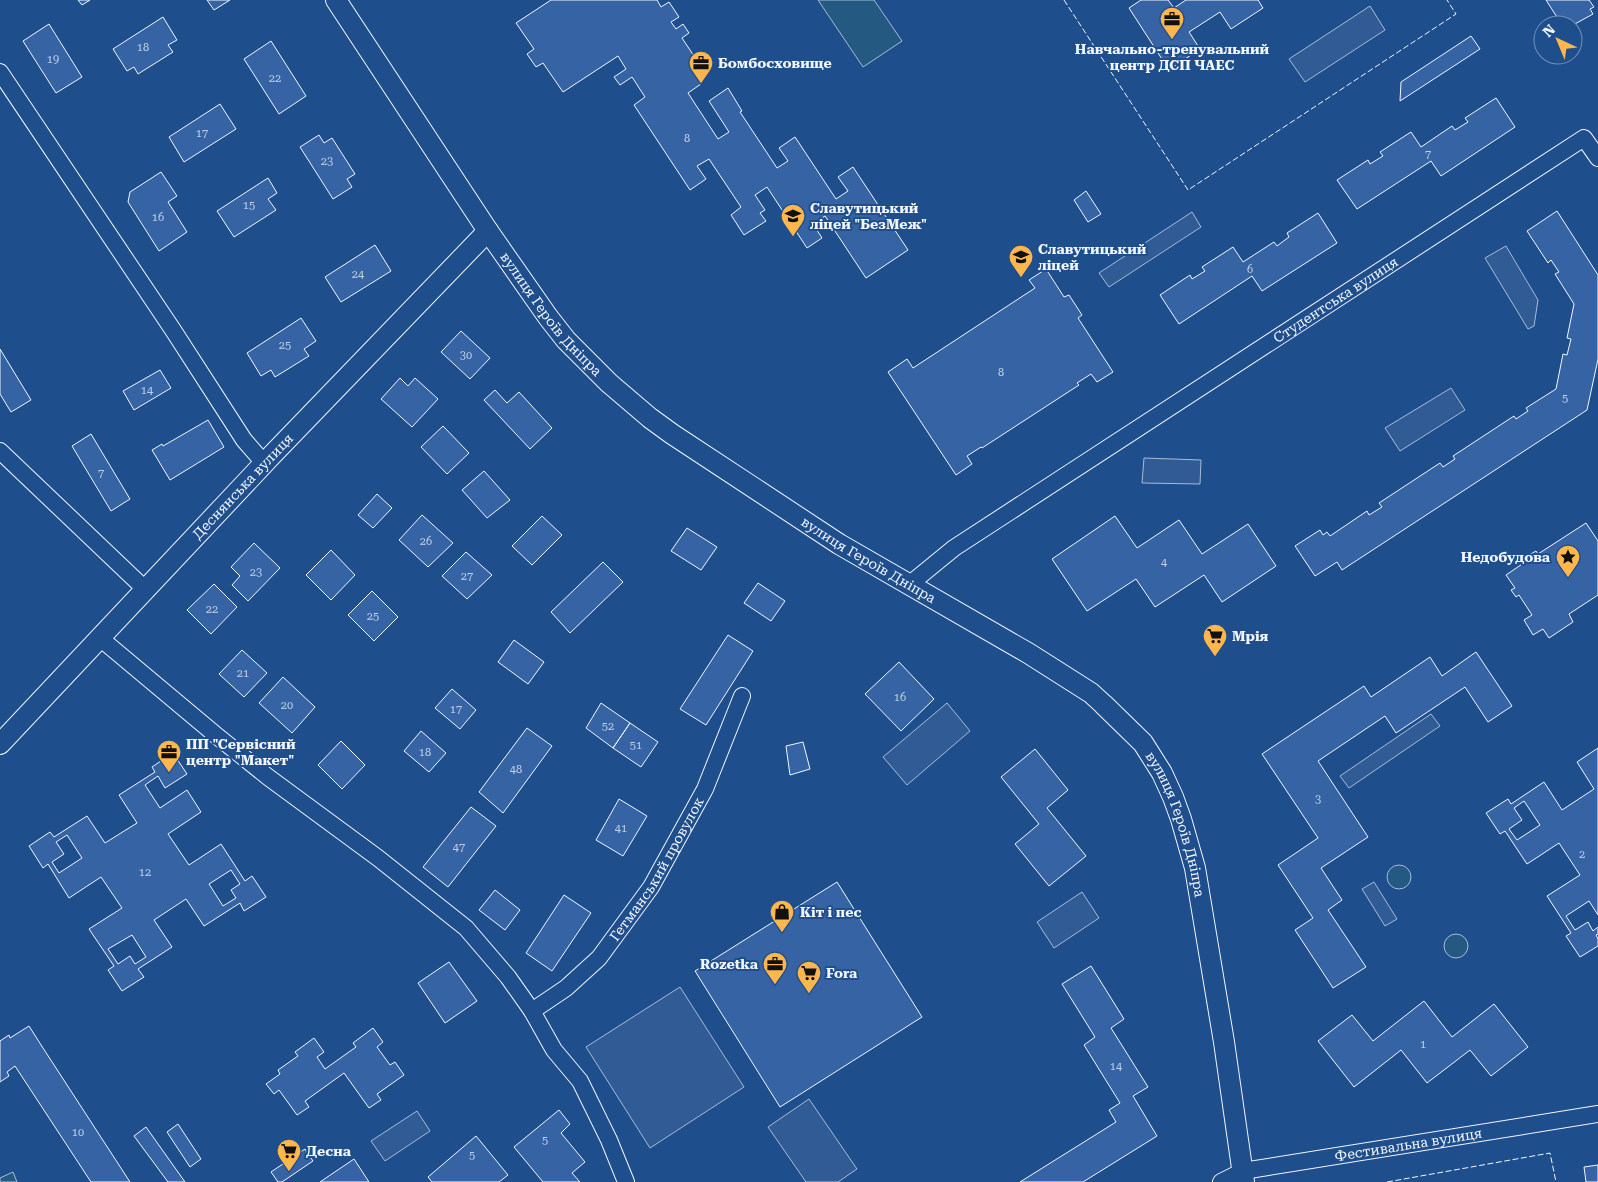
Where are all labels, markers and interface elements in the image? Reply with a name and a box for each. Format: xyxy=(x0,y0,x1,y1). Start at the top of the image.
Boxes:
office icon: Навчально-тренувальний центр ДСП ЧАЕС xyxy=(1159,6,1185,40)
north arrow xyxy=(1533,15,1583,65)
text: N xyxy=(1540,21,1559,40)
house number: 18 xyxy=(137,41,149,54)
place label: Навчально-тренувальний центр ДСП ЧАЕС xyxy=(1075,41,1270,73)
office icon: Бомбосховище xyxy=(688,50,714,84)
house number: 19 xyxy=(47,53,59,66)
place label: Бомбосховище xyxy=(718,55,832,71)
house number: 22 xyxy=(269,72,281,85)
house number: 17 xyxy=(196,127,208,140)
house number: 8 xyxy=(684,132,690,145)
house number: 7 xyxy=(1425,148,1431,161)
house number: 23 xyxy=(321,155,333,168)
house number: 15 xyxy=(243,199,255,212)
place label: Славутицький ліцей "БезМеж" xyxy=(810,200,927,232)
school or university icon: Славутицький ліцей "БезМеж" xyxy=(780,203,806,237)
house number: 16 xyxy=(152,211,164,224)
place label: Славутицький ліцей xyxy=(1038,241,1147,273)
school or university icon: Славутицький ліцей xyxy=(1008,244,1034,278)
street label: вулиця Героїв Дніпра xyxy=(497,249,605,379)
street label: Студентська вулиця xyxy=(1270,253,1401,346)
house number: 6 xyxy=(1247,263,1253,276)
house number: 24 xyxy=(352,268,365,281)
house number: 25 xyxy=(279,339,291,352)
house number: 30 xyxy=(460,349,472,362)
house number: 8 xyxy=(998,366,1004,379)
house number: 14 xyxy=(141,384,154,397)
house number: 5 xyxy=(1562,392,1568,405)
street label: Деснянська вулиця xyxy=(189,430,296,542)
house number: 7 xyxy=(98,467,104,480)
street label: вулиця Героїв Дніпра xyxy=(798,513,939,606)
house number: 26 xyxy=(420,535,432,548)
place icon: Недобудова xyxy=(1555,544,1581,578)
place label: Недобудова xyxy=(1461,549,1551,565)
house number: 4 xyxy=(1161,556,1168,569)
house number: 23 xyxy=(250,566,262,579)
house number: 27 xyxy=(461,570,473,583)
house number: 22 xyxy=(206,603,218,616)
house number: 25 xyxy=(367,610,379,623)
supermarket icon: Мрiя xyxy=(1202,623,1228,657)
place label: Мрiя xyxy=(1232,628,1269,644)
house number: 21 xyxy=(237,667,249,680)
house number: 16 xyxy=(894,691,906,704)
house number: 20 xyxy=(281,699,293,712)
house number: 17 xyxy=(450,703,462,716)
house number: 52 xyxy=(602,720,614,733)
place label: ПП "Сервісний центр "Макет" xyxy=(186,736,296,768)
office icon: ПП "Сервісний центр "Макет" xyxy=(156,739,182,773)
house number: 51 xyxy=(630,739,642,752)
house number: 18 xyxy=(419,746,431,759)
street label: вулиця Героїв Дніпра xyxy=(1142,749,1208,899)
house number: 48 xyxy=(510,763,522,776)
house number: 3 xyxy=(1315,793,1321,806)
street label: Гетманський провулок xyxy=(606,794,707,944)
house number: 41 xyxy=(615,822,627,835)
house number: 47 xyxy=(453,841,465,854)
house number: 2 xyxy=(1579,848,1585,861)
house number: 12 xyxy=(139,866,151,879)
shop icon: Кіт і пес xyxy=(769,899,795,933)
place label: Кіт і пес xyxy=(800,904,861,920)
office icon: Rozetka xyxy=(762,951,788,985)
place label: Rozetka xyxy=(700,956,759,972)
supermarket icon: Fora xyxy=(796,960,822,994)
place label: Fora xyxy=(826,965,858,981)
house number: 1 xyxy=(1420,1038,1426,1051)
house number: 14 xyxy=(1110,1060,1123,1073)
street label: Фестивальна вулиця xyxy=(1334,1125,1483,1164)
house number: 10 xyxy=(72,1126,84,1139)
house number: 5 xyxy=(542,1134,548,1147)
supermarket icon: Десна xyxy=(276,1138,302,1172)
place label: Десна xyxy=(306,1143,352,1159)
house number: 5 xyxy=(469,1149,475,1162)

